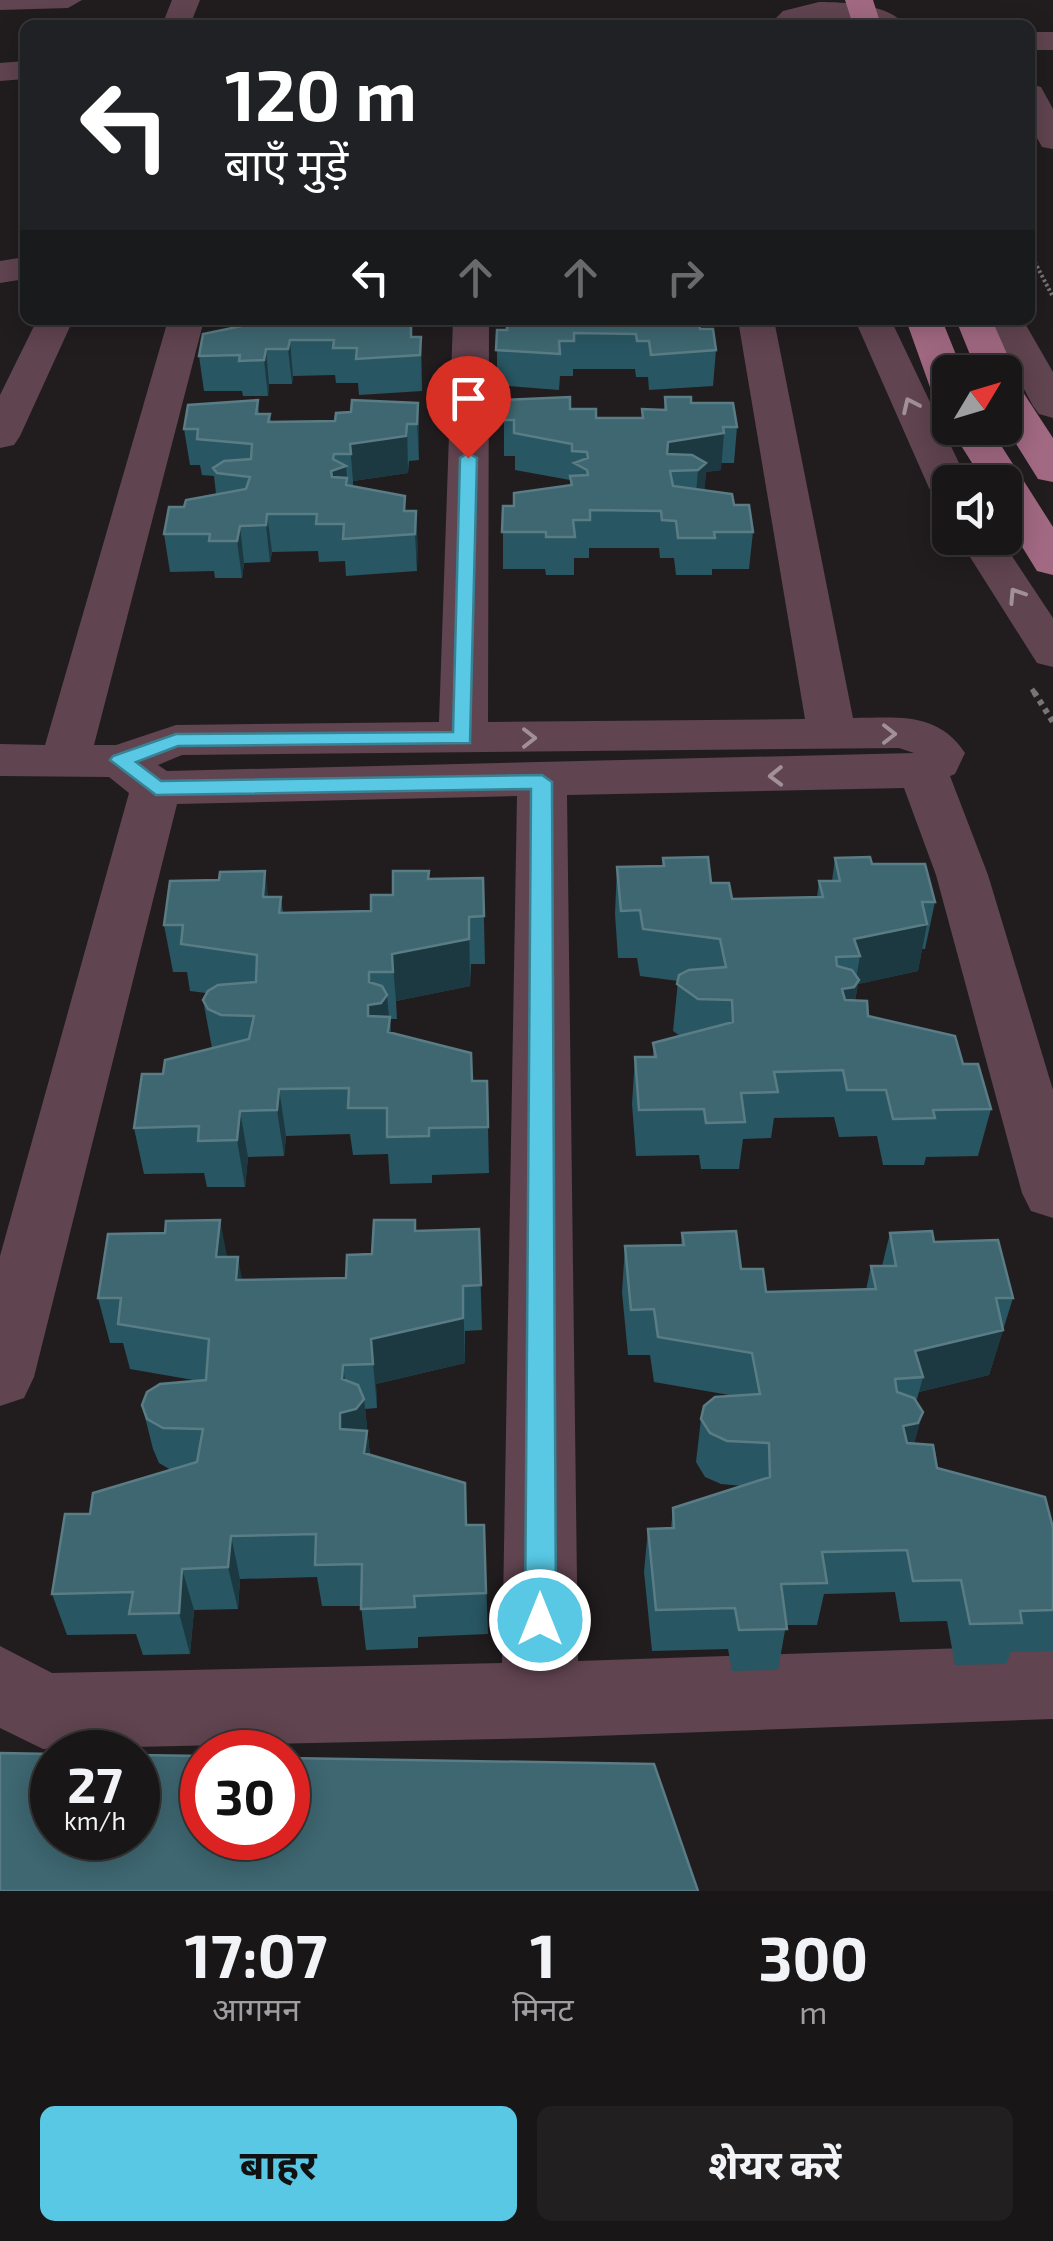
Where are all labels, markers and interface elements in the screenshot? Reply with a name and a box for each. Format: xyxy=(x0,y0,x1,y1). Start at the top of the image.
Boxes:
text: 120 m xyxy=(225,51,417,135)
icon: left xyxy=(60,60,190,190)
text: बाएँ मुड़ें xyxy=(225,136,348,190)
icon: left xyxy=(343,250,398,305)
icon: ahead xyxy=(448,250,503,305)
icon: ahead xyxy=(553,250,608,305)
icon: right xyxy=(658,250,713,305)
north arrow xyxy=(932,355,1022,445)
map controls xyxy=(932,355,1022,555)
pin xyxy=(426,356,511,459)
icon: arrive xyxy=(441,371,496,426)
one-way arrow xyxy=(903,397,923,415)
button: sound xyxy=(932,465,1022,555)
one-way arrow xyxy=(1009,588,1028,606)
one-way arrow xyxy=(882,723,898,745)
one-way arrow xyxy=(522,727,538,749)
one-way arrow xyxy=(768,765,784,786)
position arrow xyxy=(488,1568,592,1672)
speed limit sign: 30 xyxy=(180,1730,310,1860)
text: 27 xyxy=(67,1753,123,1813)
text: km/h xyxy=(64,1805,126,1835)
text: 17:07 xyxy=(185,1918,327,1990)
text: 1 xyxy=(530,1918,556,1990)
text: 300 xyxy=(758,1921,868,1993)
text: आगमन xyxy=(212,1989,300,2027)
text: मिनट xyxy=(512,1989,574,2027)
text: m xyxy=(799,1992,827,2030)
button: बाहर xyxy=(40,2106,517,2221)
button: शेयर करें xyxy=(537,2106,1013,2221)

